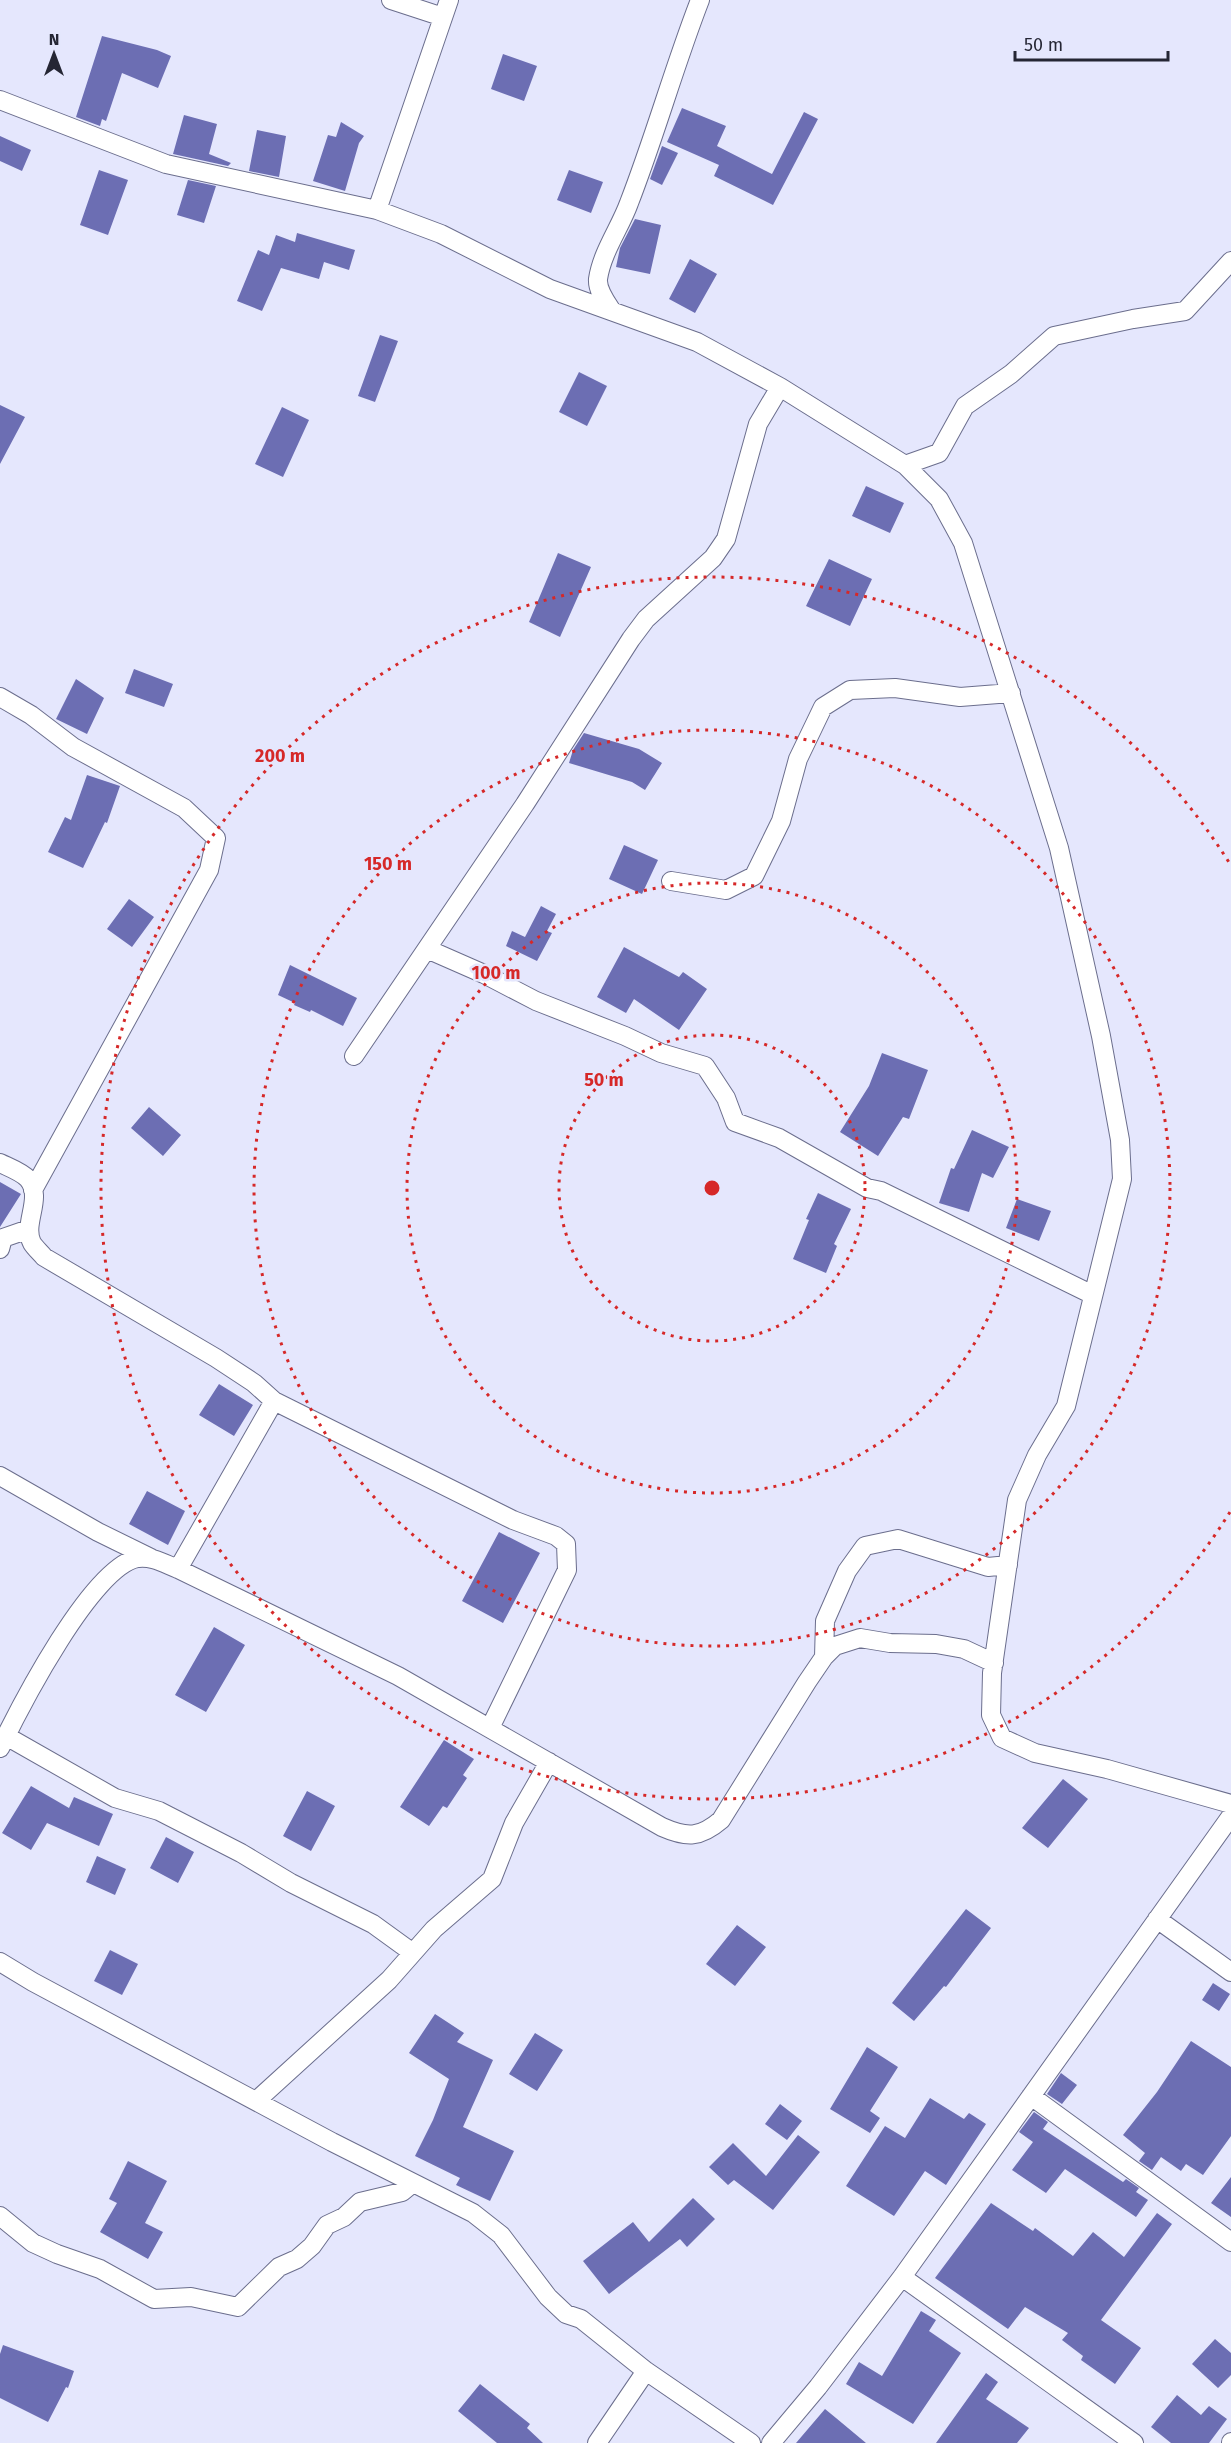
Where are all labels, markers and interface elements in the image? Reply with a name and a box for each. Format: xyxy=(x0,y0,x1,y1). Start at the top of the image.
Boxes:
north arrow xyxy=(24,24,84,84)
scale bar xyxy=(1015,24,1168,62)
text: N xyxy=(49,30,59,49)
text: 50 m xyxy=(1024,34,1063,56)
text: 200 m xyxy=(255,745,305,767)
text: 150 m xyxy=(364,853,412,875)
text: 100 m xyxy=(472,962,520,984)
text: 50 m xyxy=(584,1069,624,1091)
centre of rings xyxy=(702,1178,722,1198)

